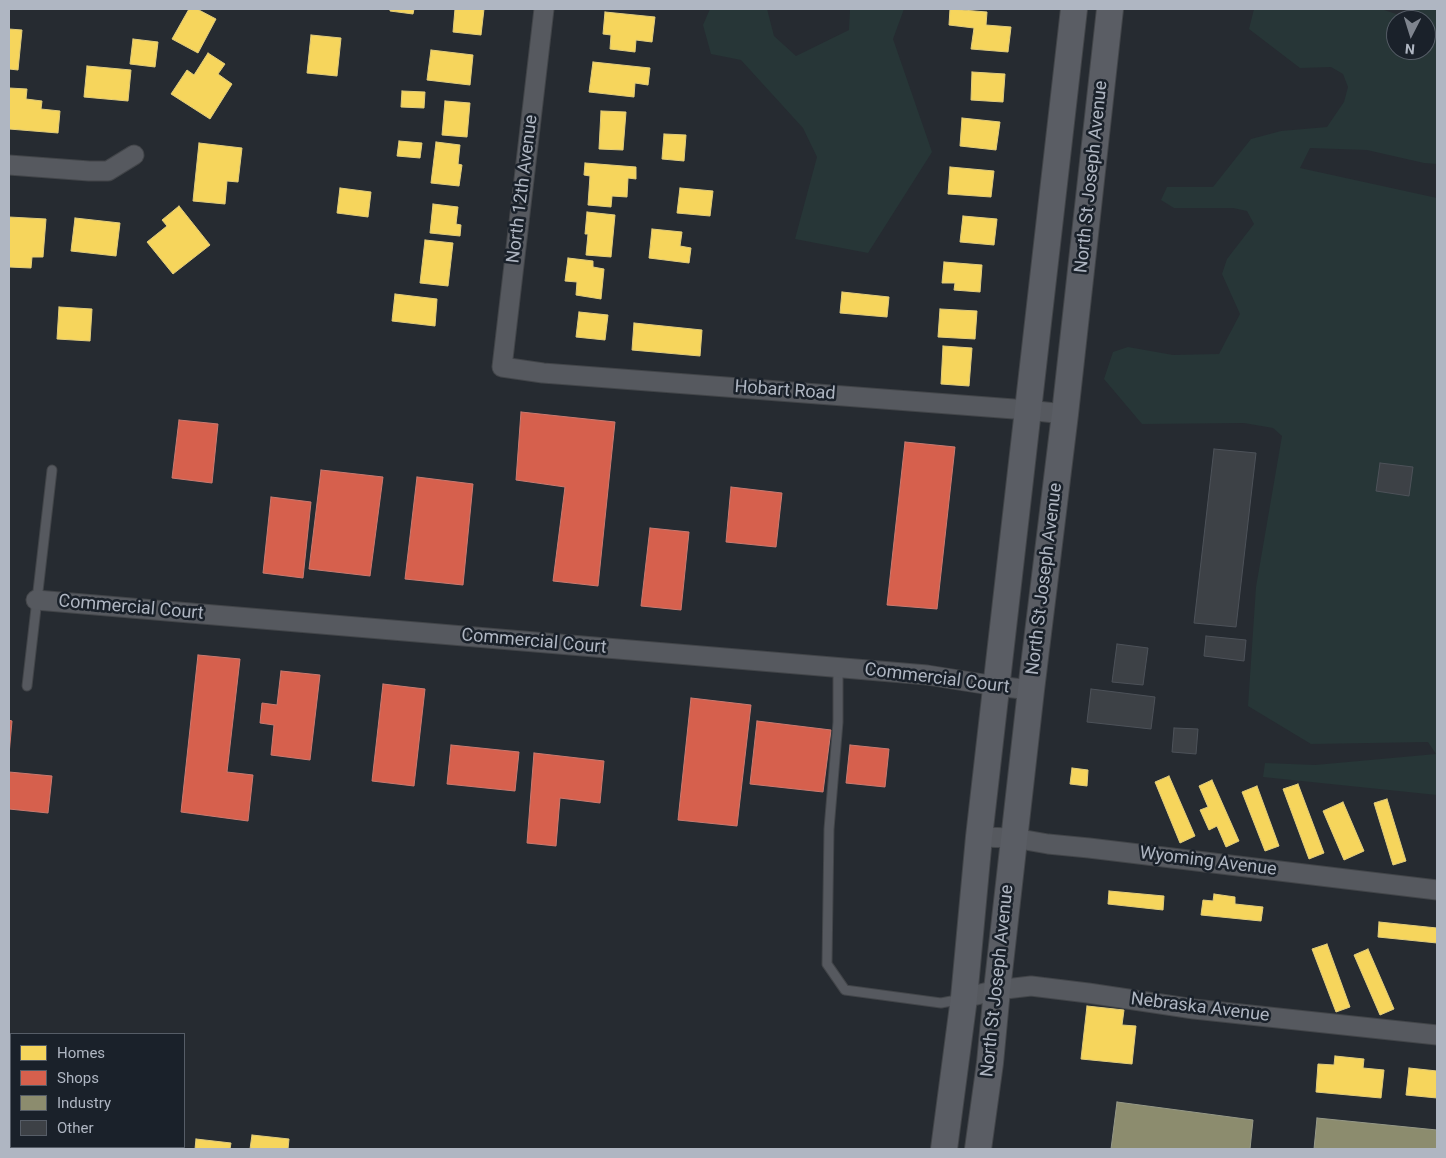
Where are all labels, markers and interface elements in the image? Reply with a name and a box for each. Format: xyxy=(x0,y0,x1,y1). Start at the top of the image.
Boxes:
north arrow xyxy=(1386,10,1436,60)
text: N xyxy=(1404,41,1415,57)
street label: North St Joseph Avenue xyxy=(1071,80,1113,274)
street label: North 12th Avenue xyxy=(503,114,543,264)
street label: Hobart Road xyxy=(734,377,836,405)
street label: North St Joseph Avenue xyxy=(1022,482,1068,676)
street label: Commercial Court xyxy=(57,591,205,625)
street label: Commercial Court xyxy=(460,625,608,659)
street label: Commercial Court xyxy=(863,659,1011,699)
street label: Wyoming Avenue xyxy=(1138,843,1278,881)
street label: North St Joseph Avenue xyxy=(977,884,1019,1078)
street label: Nebraska Avenue xyxy=(1129,989,1271,1027)
legend xyxy=(10,1033,185,1148)
text: Homes xyxy=(57,1044,105,1062)
text: Shops xyxy=(57,1069,99,1087)
text: Industry xyxy=(57,1094,111,1112)
text: Other xyxy=(57,1119,94,1137)

